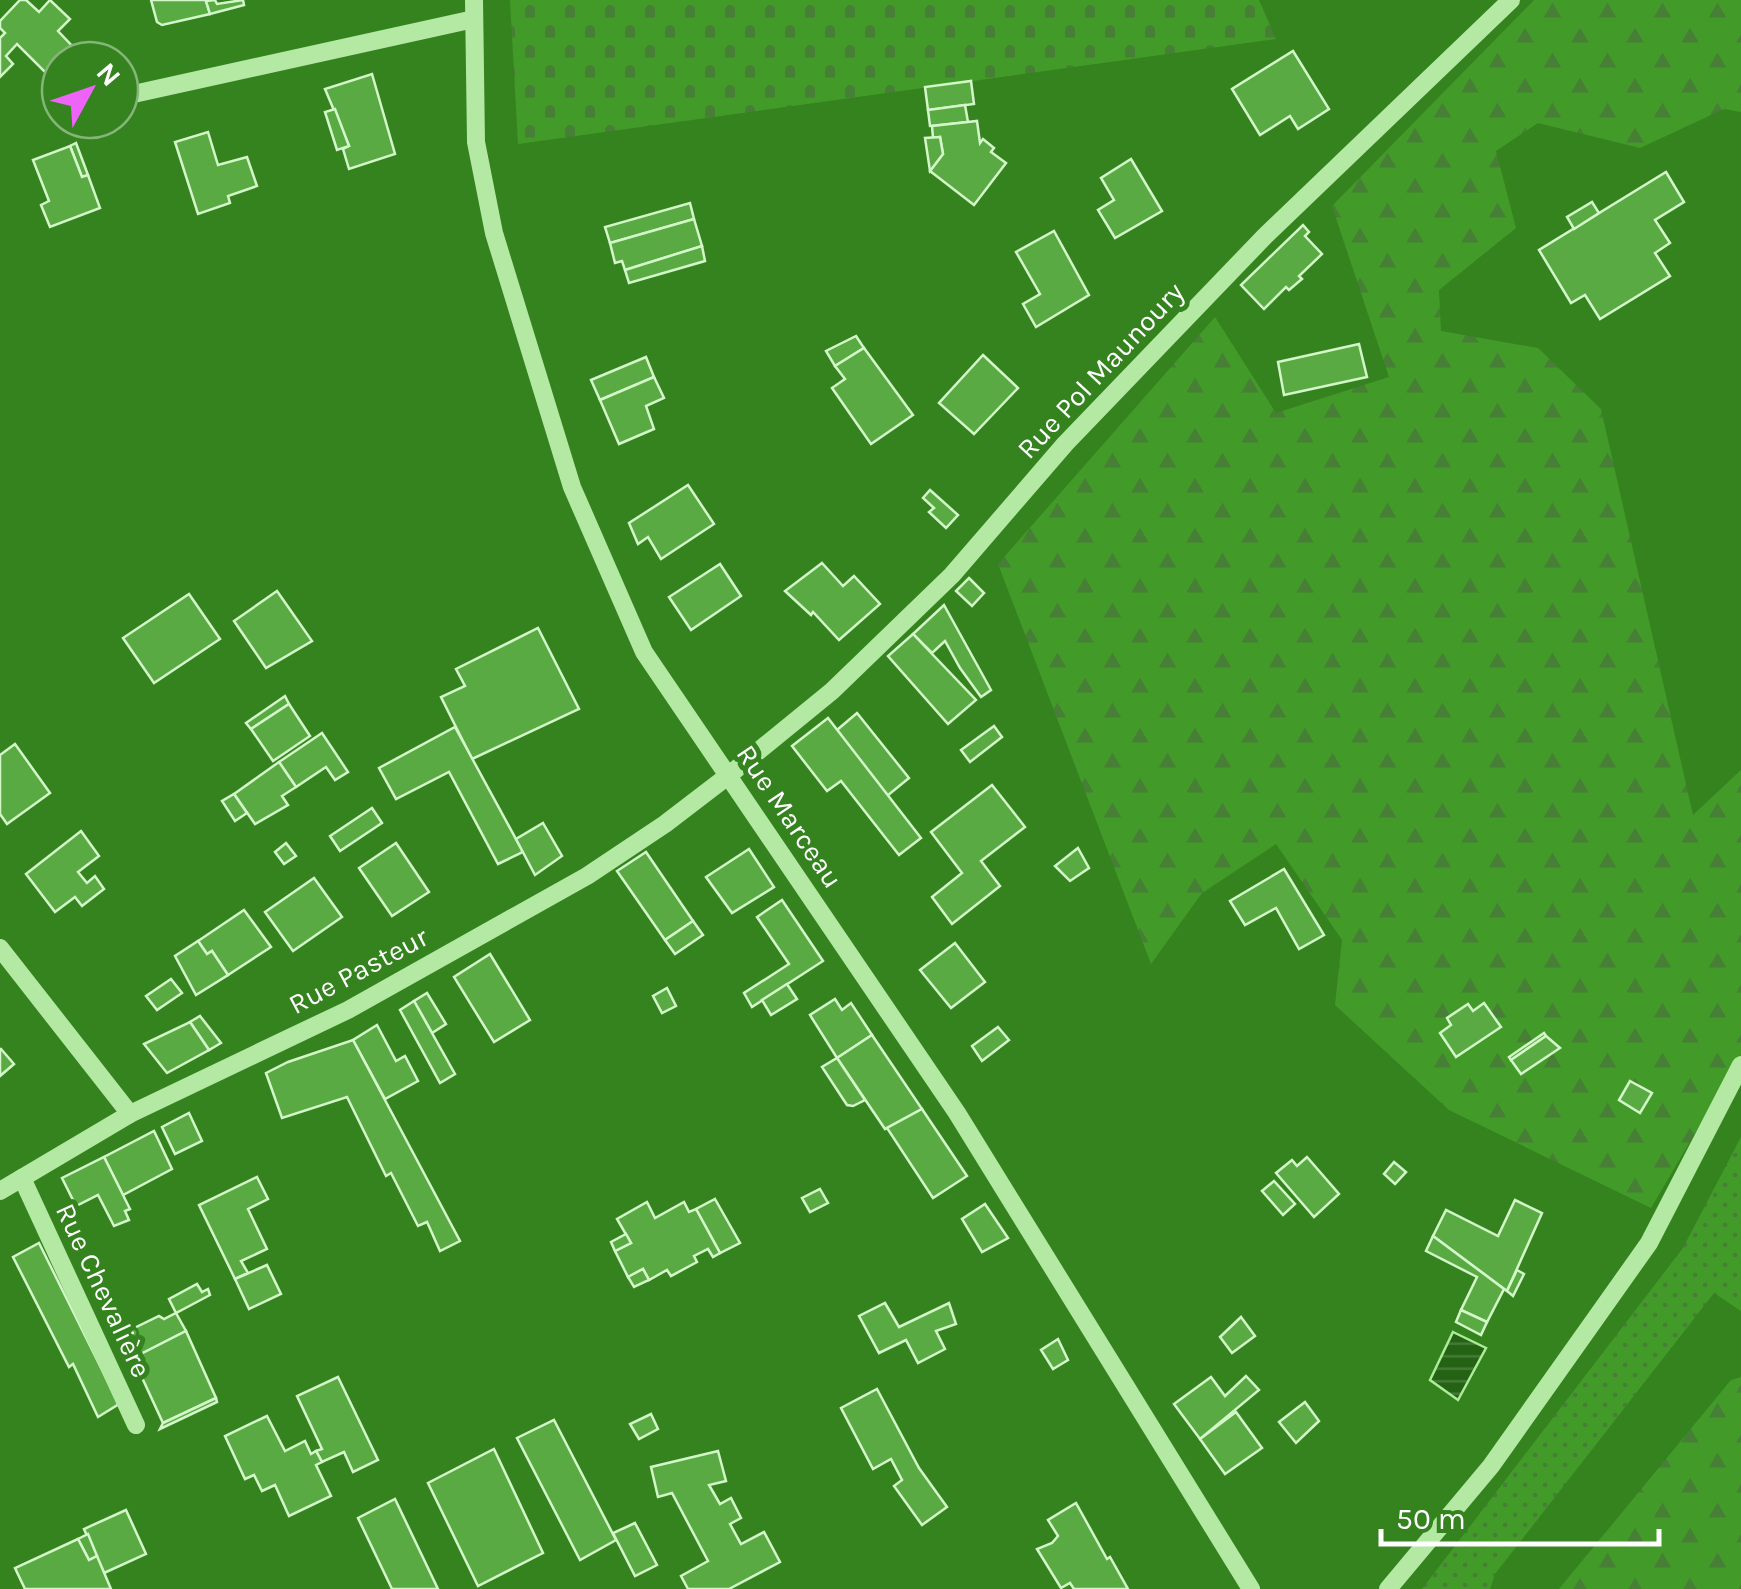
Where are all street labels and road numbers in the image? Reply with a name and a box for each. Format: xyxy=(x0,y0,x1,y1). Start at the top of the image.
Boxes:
street label: Rue Pol Maunoury xyxy=(1010,275,1190,465)
street label: Rue Marceau xyxy=(730,738,850,894)
street label: Rue Pasteur xyxy=(283,920,434,1021)
street label: Rue Chevalière xyxy=(49,1198,158,1382)

